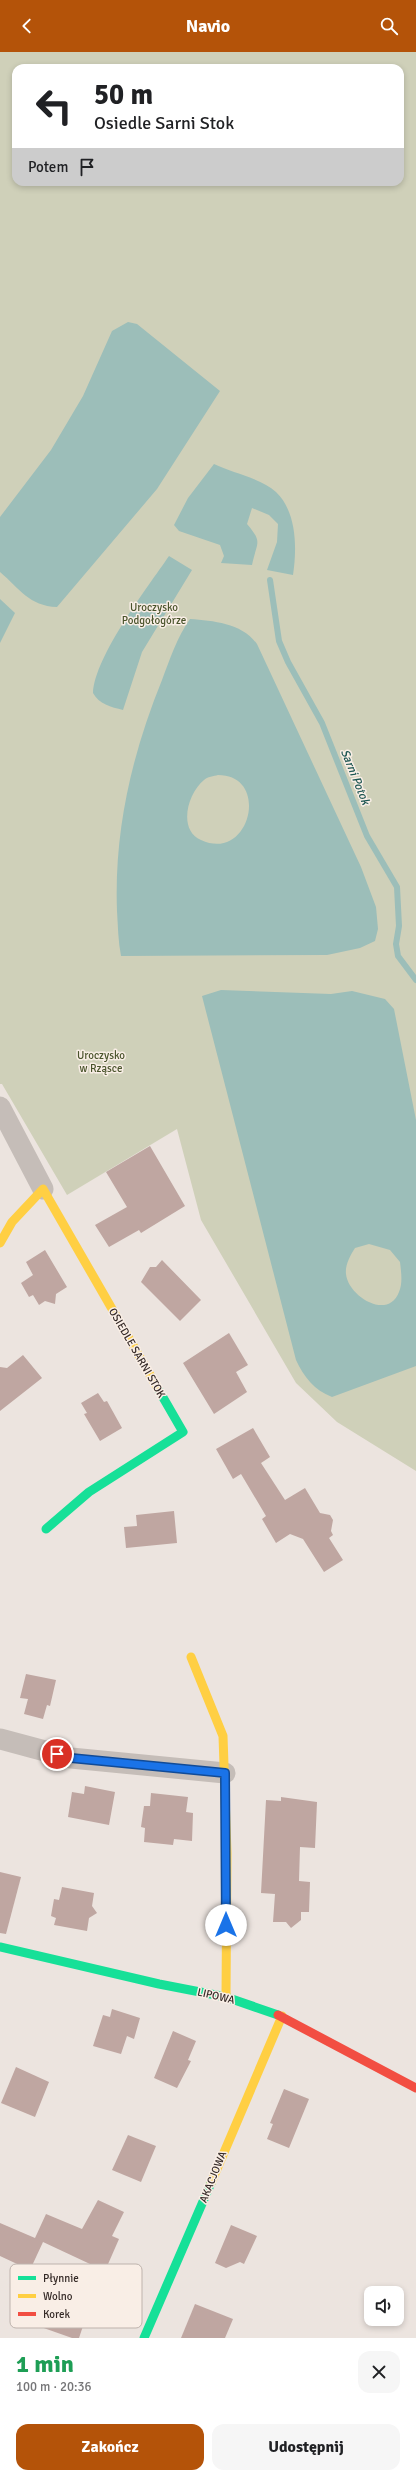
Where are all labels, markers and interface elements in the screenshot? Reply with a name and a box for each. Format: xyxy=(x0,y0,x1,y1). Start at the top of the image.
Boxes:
icon: back xyxy=(16,15,38,37)
text: Navio xyxy=(186,15,230,37)
icon: search xyxy=(378,15,400,37)
text: 50 m xyxy=(94,78,153,112)
icon: left xyxy=(28,80,80,132)
text: Osiedle Sarni Stok xyxy=(94,112,234,134)
icon: arrive xyxy=(76,156,98,178)
text: Potem xyxy=(28,158,68,176)
park label: Uroczysko Podgołogórze xyxy=(122,601,186,627)
water label: Sarni Potok xyxy=(337,747,373,808)
park label: Uroczysko w Rząsce xyxy=(77,1049,125,1075)
street label: OSIEDLE SARNI STOK xyxy=(106,1306,168,1401)
pin xyxy=(40,1737,74,1771)
icon: arrive xyxy=(46,1743,68,1765)
position arrow xyxy=(205,1904,247,1946)
street label: LIPOWA xyxy=(196,1985,236,2007)
street label: AKACJOWA xyxy=(197,2149,229,2205)
legend xyxy=(10,2264,142,2328)
text: Płynnie xyxy=(43,2272,79,2285)
map controls xyxy=(364,2286,404,2326)
button: sound xyxy=(364,2286,404,2326)
text: Wolno xyxy=(43,2290,73,2303)
text: Korek xyxy=(43,2308,70,2321)
text: 1 min xyxy=(16,2349,74,2379)
button: close xyxy=(358,2351,400,2393)
text: 100 m · 20:36 xyxy=(16,2379,92,2395)
button: Zakończ xyxy=(16,2424,204,2470)
button: Udostępnij xyxy=(212,2424,400,2470)

